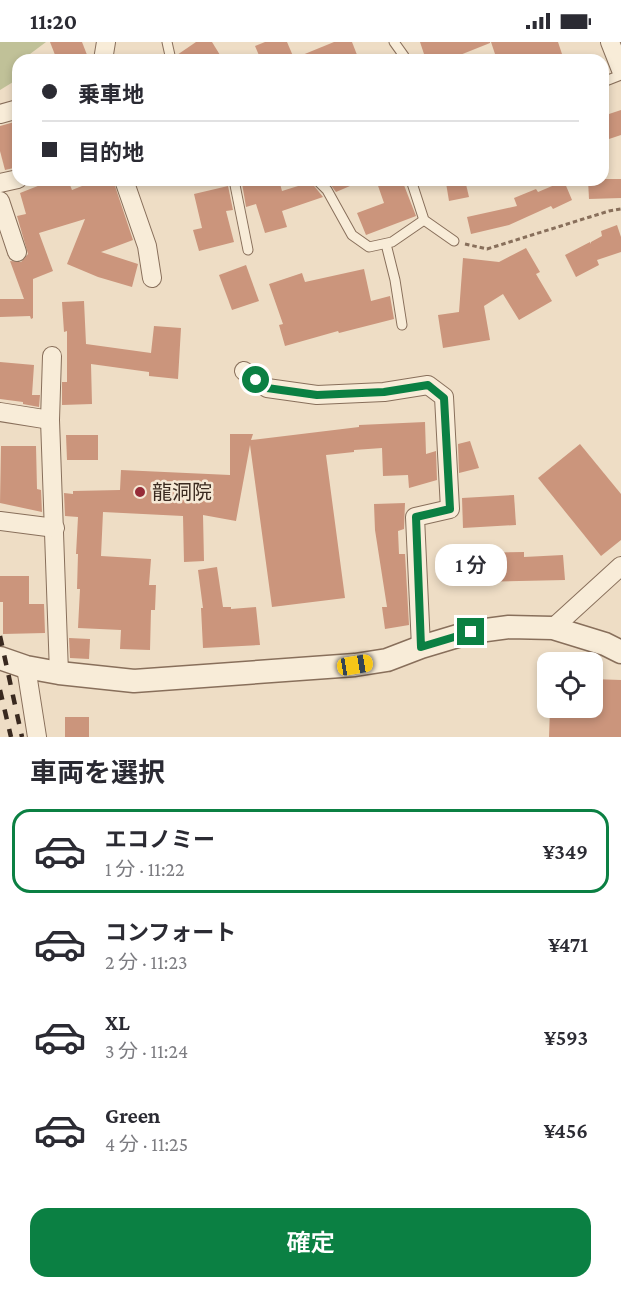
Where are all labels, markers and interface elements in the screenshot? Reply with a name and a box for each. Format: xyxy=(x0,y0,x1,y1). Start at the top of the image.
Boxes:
text: 11:20 xyxy=(30,9,77,34)
text: 乗車地 xyxy=(78,82,144,107)
text: 目的地 xyxy=(78,140,144,165)
route start xyxy=(242,366,269,393)
place label: 龍洞院 xyxy=(152,481,212,503)
marker: 龍洞院 xyxy=(133,485,147,499)
callout: 1 分 xyxy=(435,545,507,587)
text: 1 分 xyxy=(456,554,486,576)
route end xyxy=(457,618,484,645)
map controls xyxy=(537,652,603,718)
button: locate xyxy=(537,652,603,718)
car xyxy=(336,653,374,677)
text: 車両を選択 xyxy=(30,758,165,788)
icon: car xyxy=(33,824,87,878)
text: エコノミー xyxy=(105,827,215,852)
text: ¥349 xyxy=(543,839,588,864)
text: 1 分 · 11:22 xyxy=(105,858,185,880)
icon: car xyxy=(33,917,87,971)
text: コンフォート xyxy=(105,920,236,945)
text: ¥471 xyxy=(548,932,588,957)
text: 2 分 · 11:23 xyxy=(105,951,187,973)
icon: car xyxy=(33,1010,87,1064)
text: XL xyxy=(105,1010,130,1035)
text: ¥593 xyxy=(544,1025,588,1050)
text: 3 分 · 11:24 xyxy=(105,1040,188,1062)
icon: car xyxy=(33,1103,87,1157)
text: Green xyxy=(105,1103,161,1128)
text: ¥456 xyxy=(544,1118,588,1143)
text: 4 分 · 11:25 xyxy=(105,1133,188,1155)
button: 確定 xyxy=(30,1208,591,1277)

